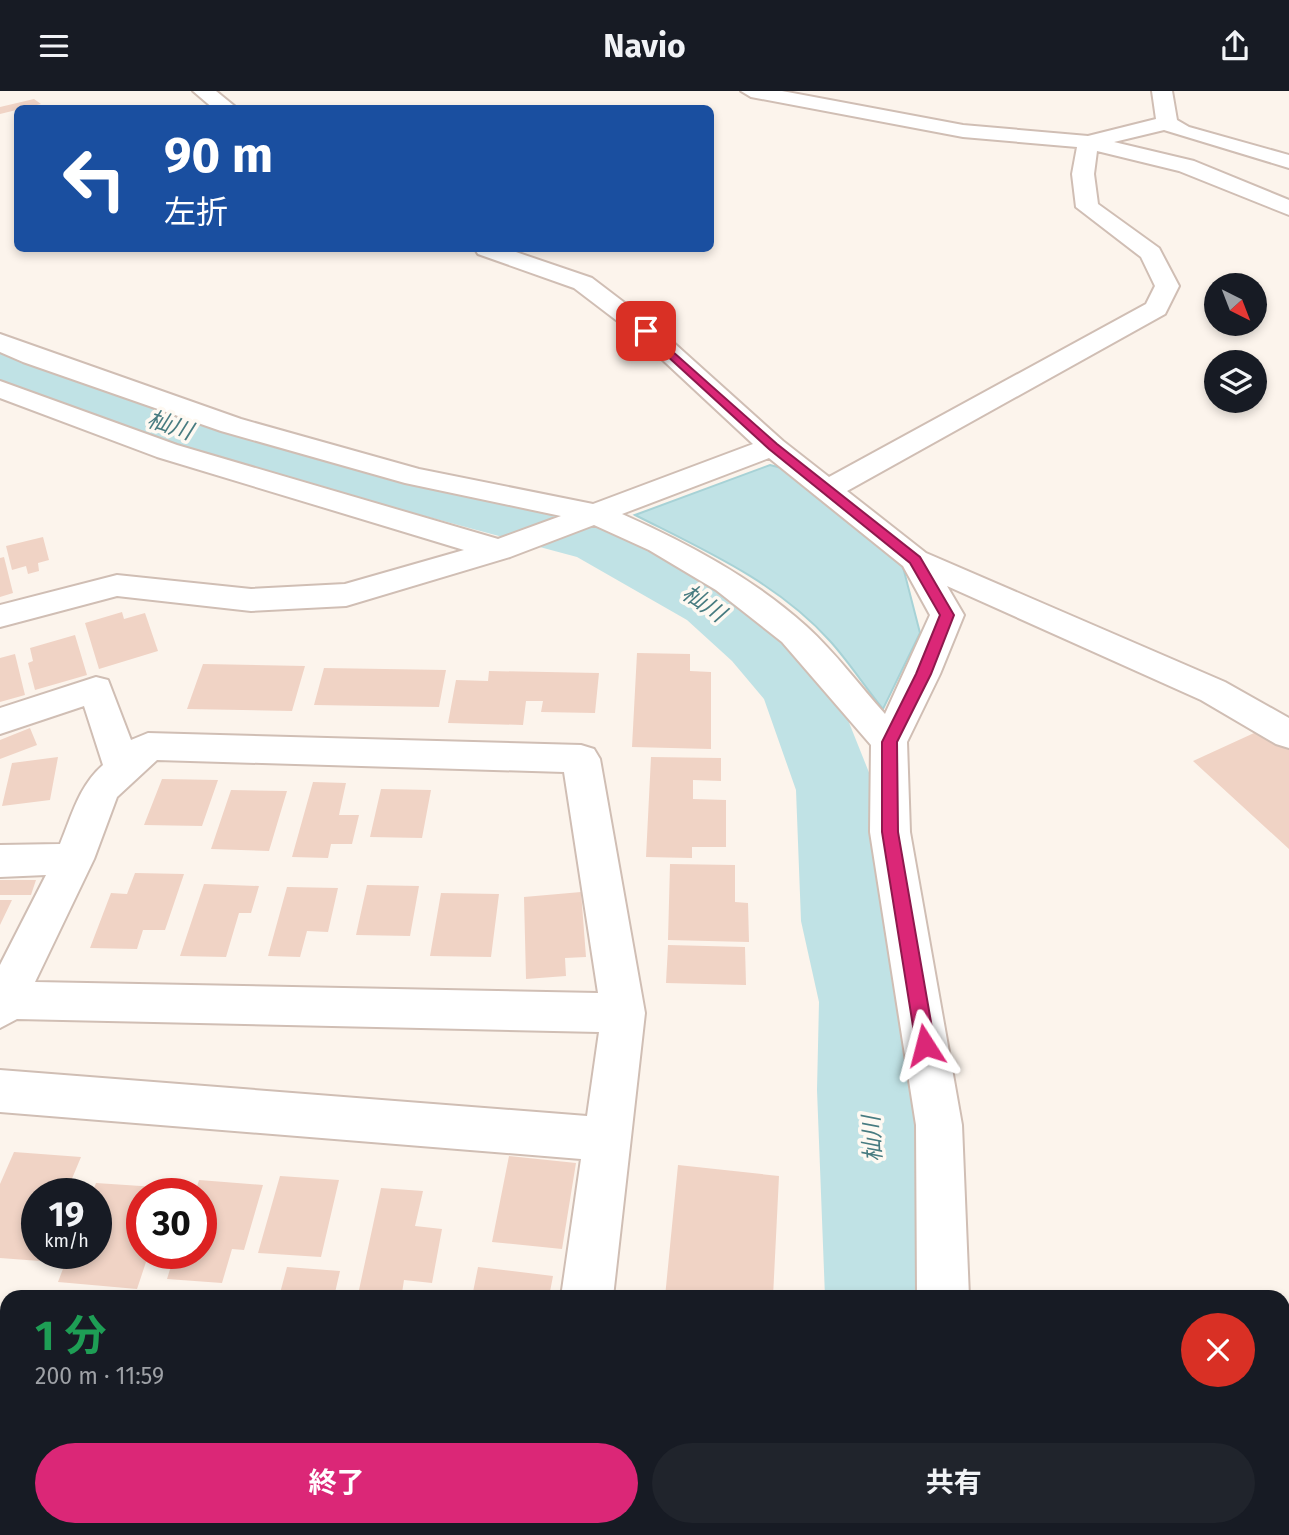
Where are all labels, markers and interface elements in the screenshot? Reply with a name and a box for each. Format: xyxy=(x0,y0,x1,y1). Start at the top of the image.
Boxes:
icon: menu xyxy=(35,27,73,65)
text: Navio xyxy=(603,27,686,65)
icon: share xyxy=(1216,27,1254,65)
text: 90 m xyxy=(164,126,273,185)
icon: left xyxy=(49,133,140,224)
text: 左折 xyxy=(164,193,228,231)
north arrow xyxy=(1204,273,1267,336)
map controls xyxy=(1204,273,1267,413)
pin xyxy=(616,301,676,361)
icon: arrive xyxy=(627,312,665,350)
button: layers xyxy=(1204,350,1267,413)
water label: 杣川 xyxy=(144,405,199,446)
water label: 杣川 xyxy=(677,579,733,629)
position arrow xyxy=(888,1008,962,1082)
water label: 杣川 xyxy=(857,1112,887,1163)
speed limit sign: 30 xyxy=(126,1178,217,1269)
text: 19 xyxy=(49,1193,84,1235)
text: km/h xyxy=(44,1230,89,1252)
text: 1 分 xyxy=(35,1311,106,1361)
button: close xyxy=(1181,1313,1255,1387)
text: 200 m · 11:59 xyxy=(35,1362,164,1390)
button: 終了 xyxy=(35,1443,638,1523)
button: 共有 xyxy=(652,1443,1255,1523)

